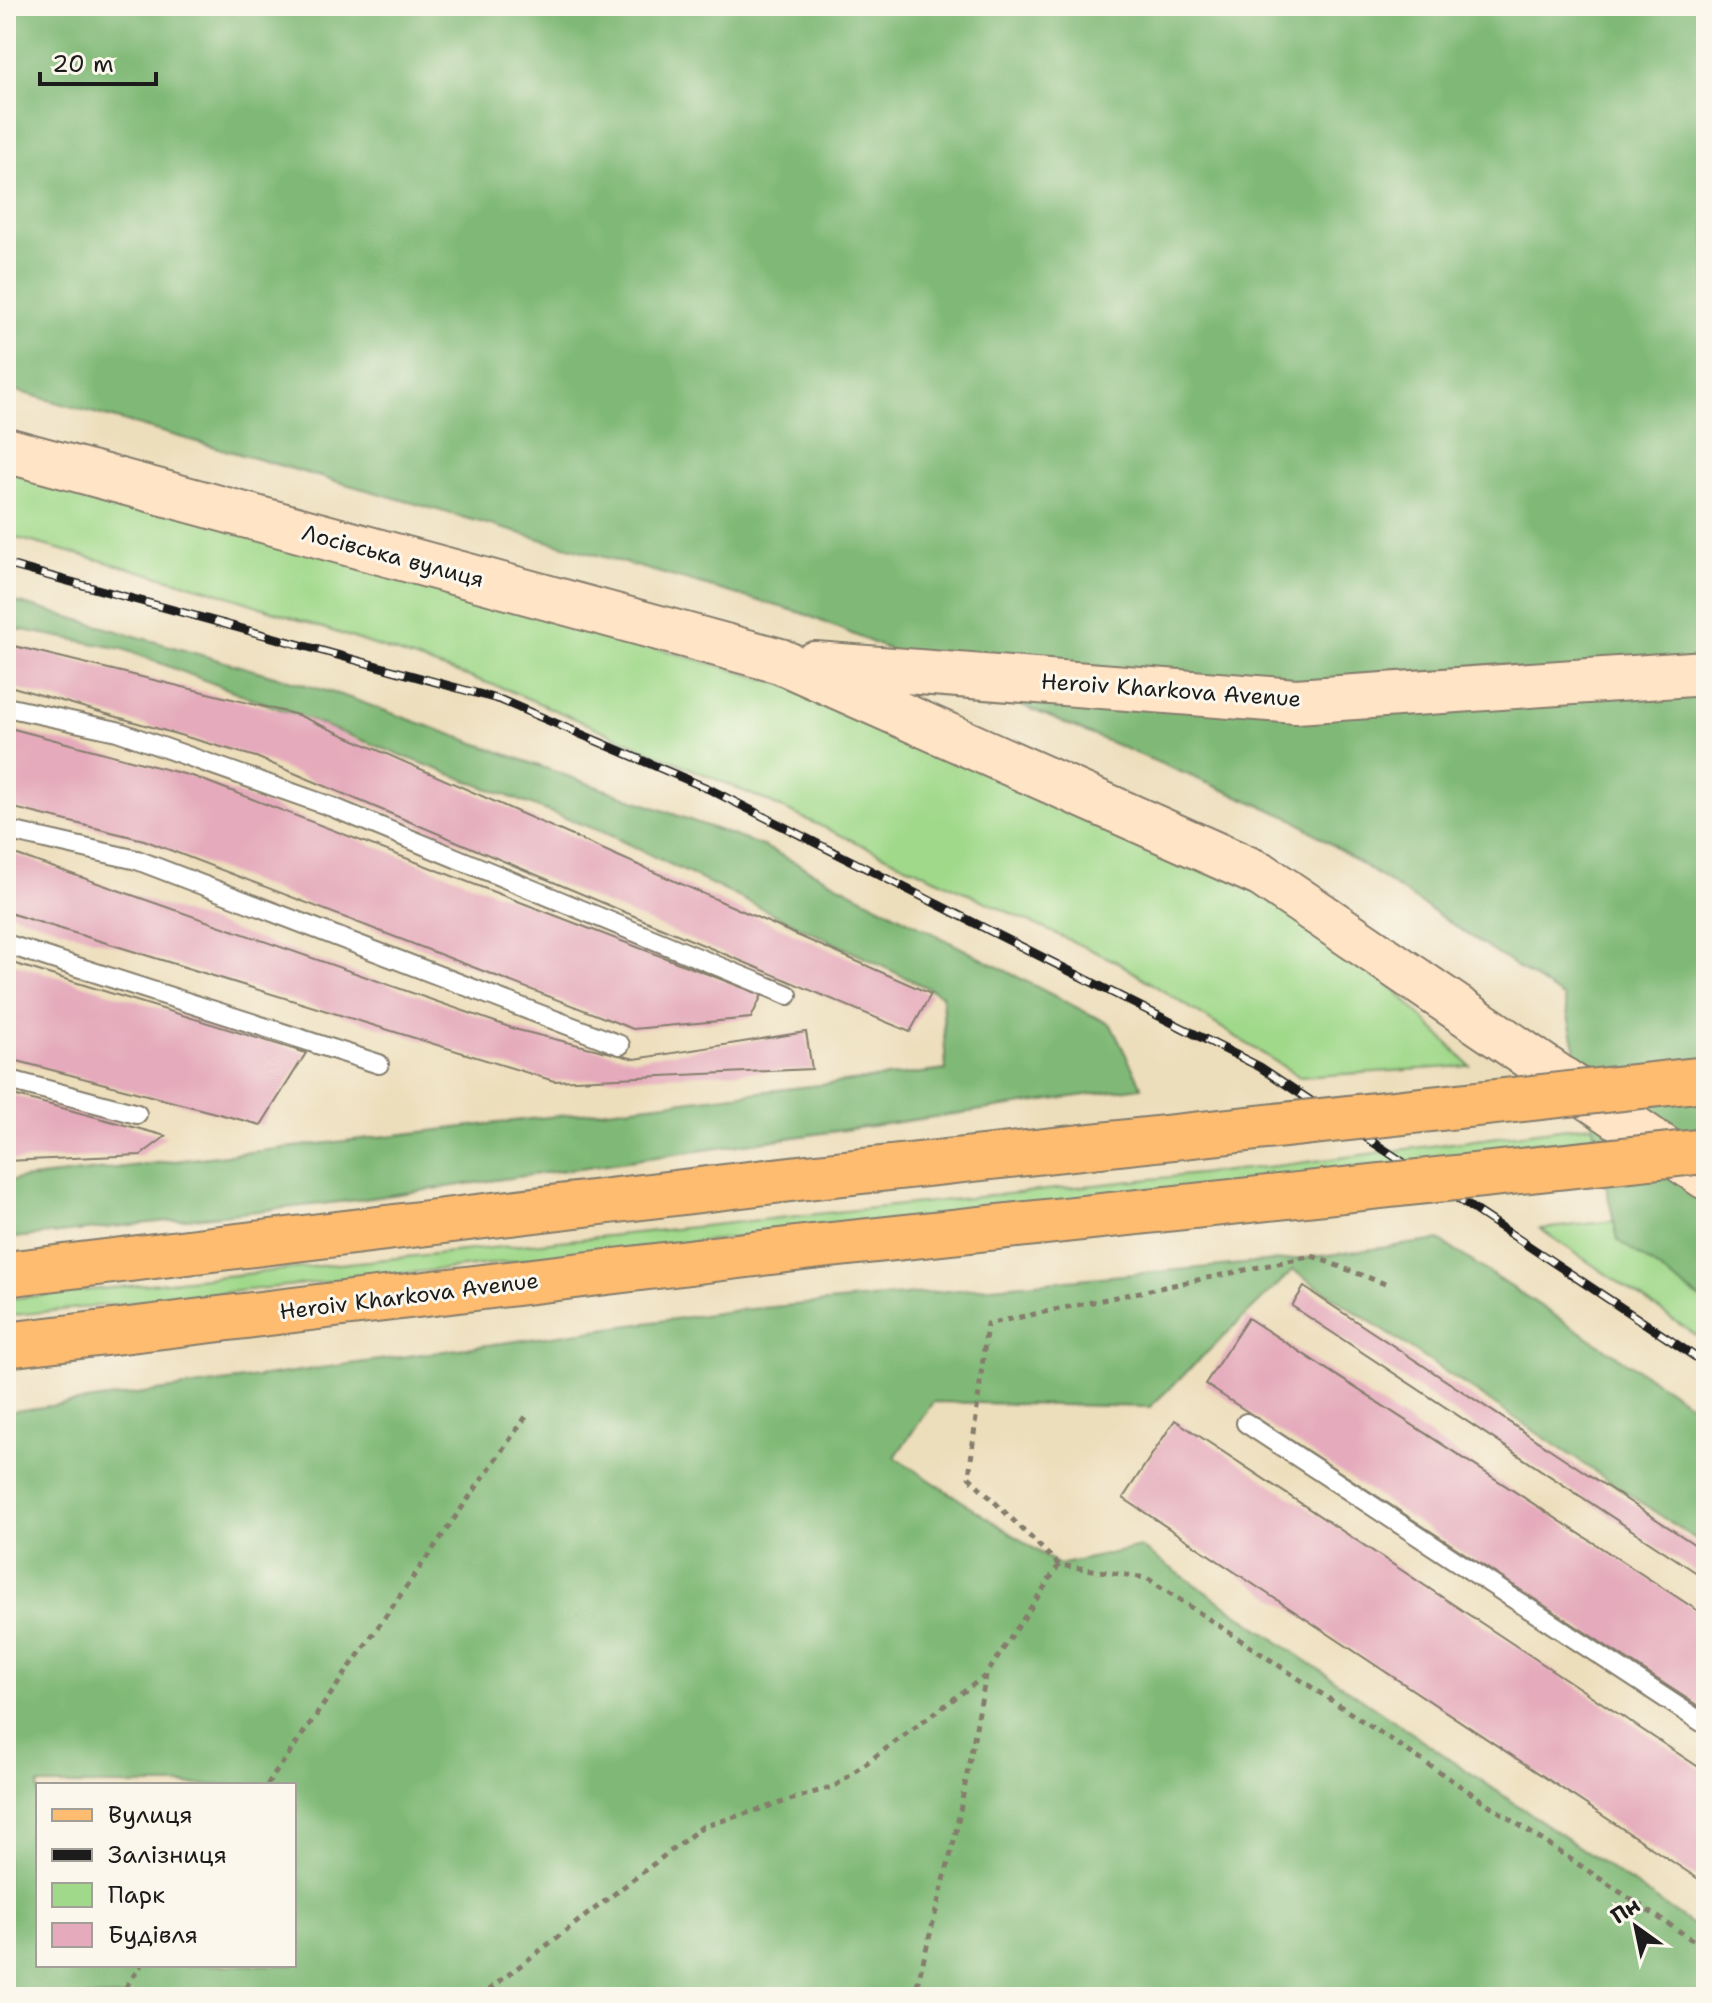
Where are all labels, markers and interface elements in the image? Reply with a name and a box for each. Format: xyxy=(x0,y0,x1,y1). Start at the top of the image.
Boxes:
scale bar xyxy=(40,36,156,86)
text: 20 m xyxy=(52,48,114,80)
street label: Лосівська вулиця xyxy=(299,518,487,594)
street label: Heroiv Kharkova Avenue xyxy=(1040,666,1302,714)
street label: Heroiv Kharkova Avenue xyxy=(278,1266,540,1326)
legend xyxy=(36,1783,296,1967)
text: Вулиця xyxy=(108,1799,193,1831)
text: Залізниця xyxy=(108,1839,227,1871)
text: Парк xyxy=(108,1879,165,1911)
north arrow xyxy=(1596,1887,1676,1967)
text: Пн xyxy=(1605,1891,1645,1931)
text: Будівля xyxy=(108,1919,198,1951)

